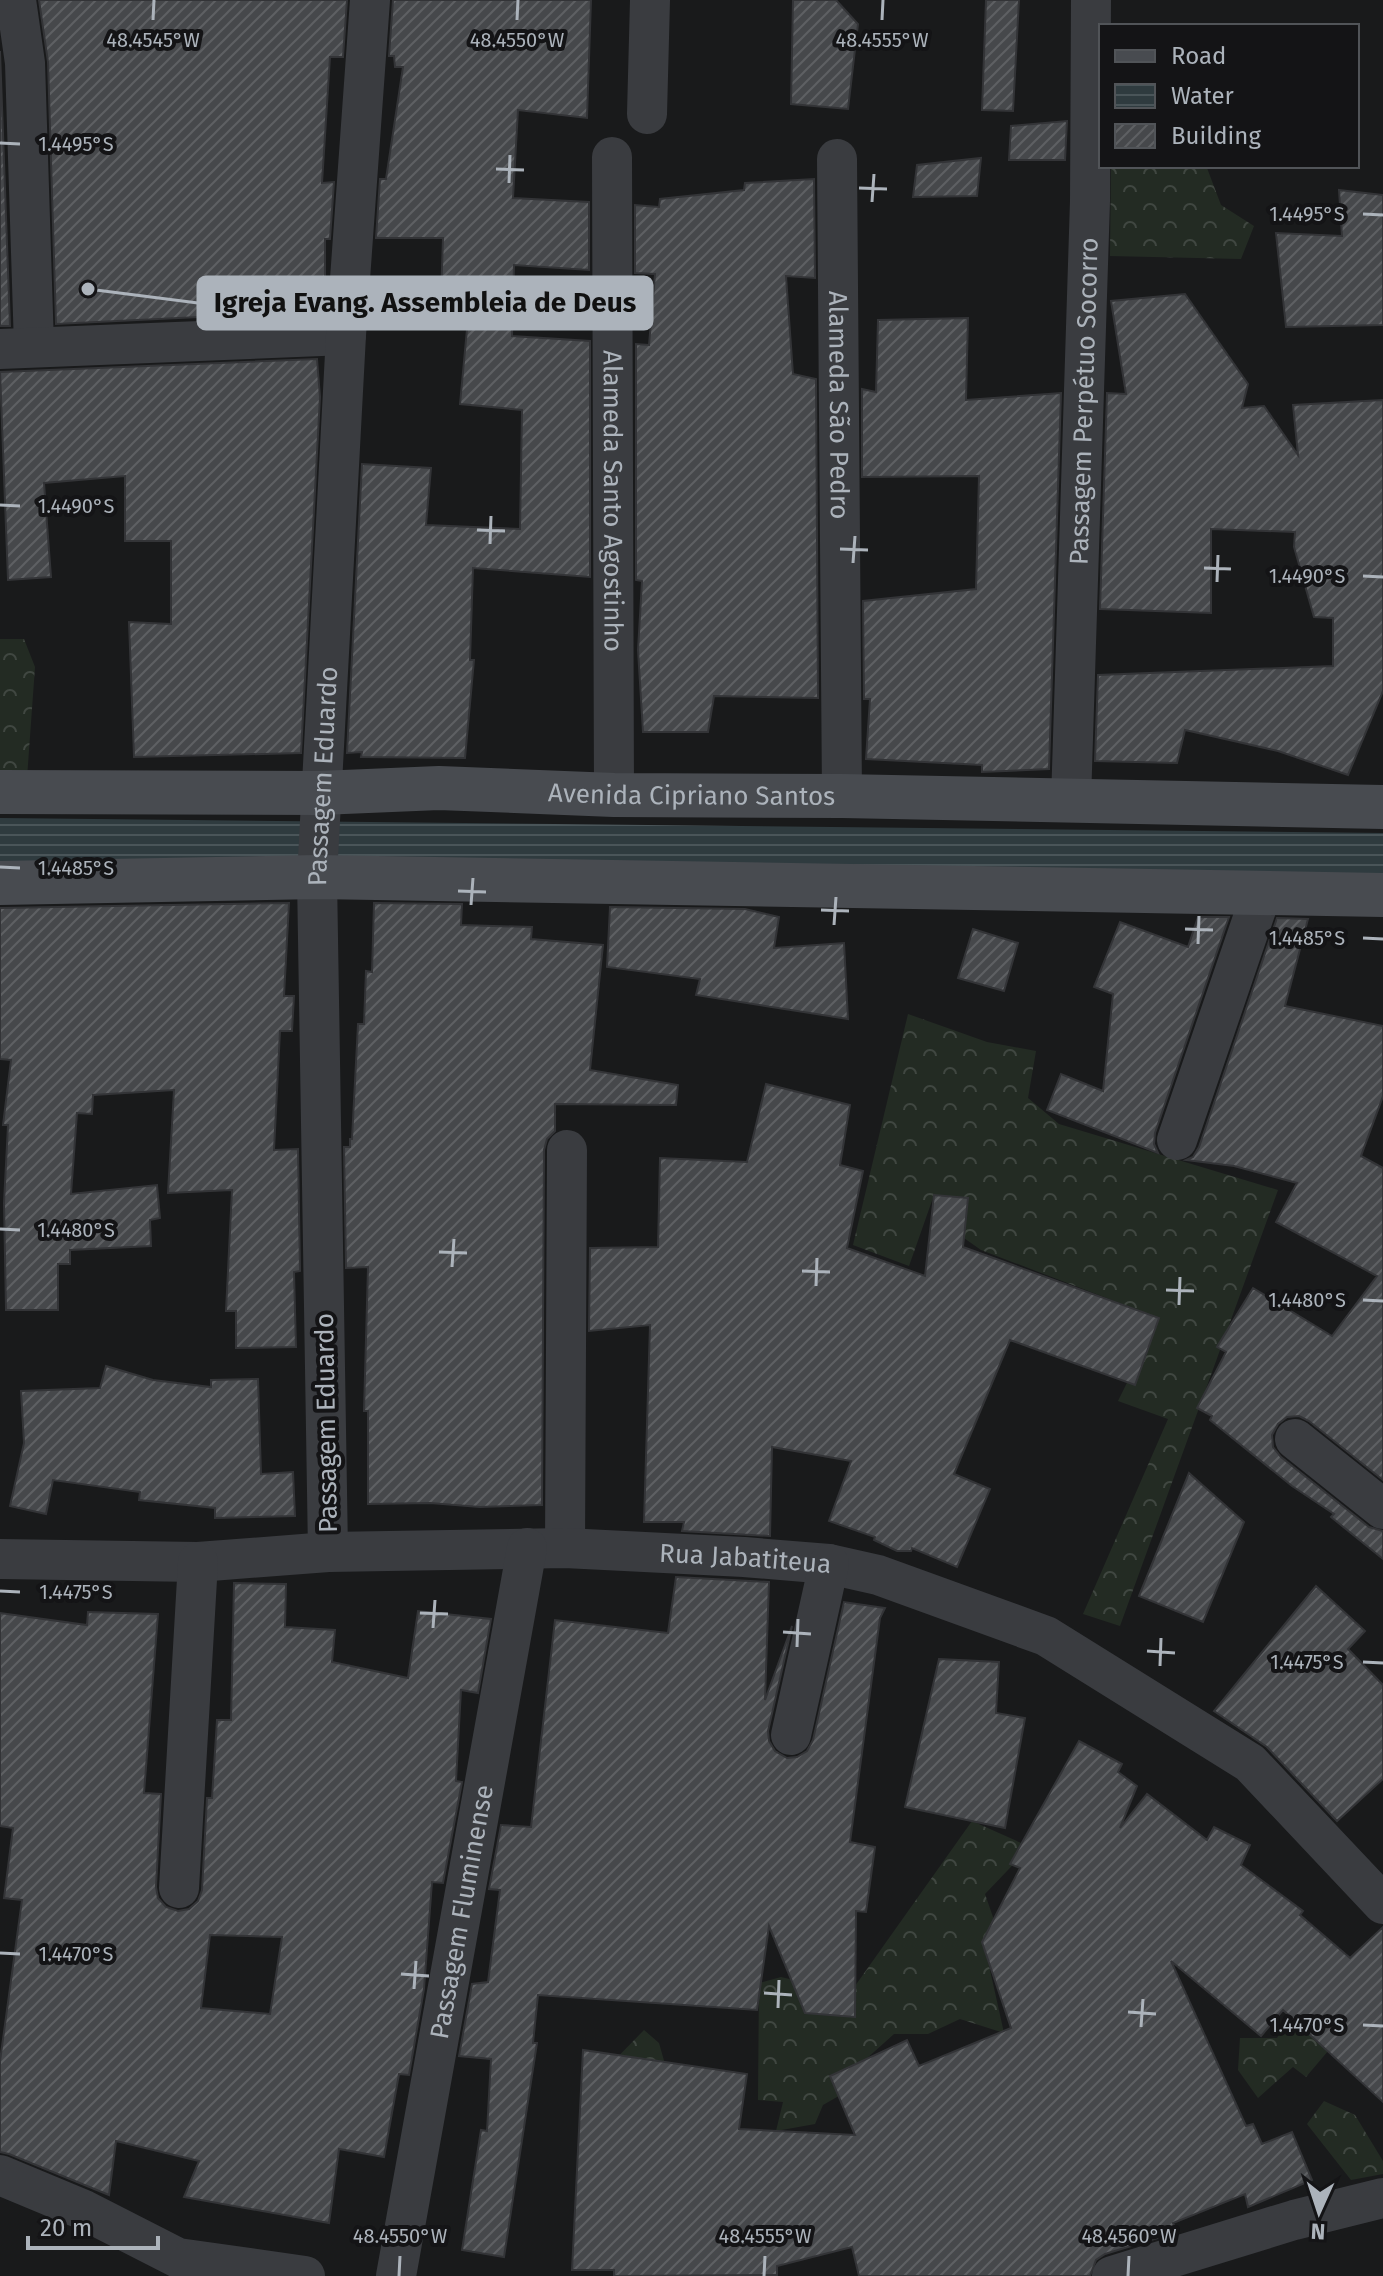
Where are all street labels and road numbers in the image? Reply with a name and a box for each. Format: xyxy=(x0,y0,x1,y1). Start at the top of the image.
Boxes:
street label: Passagem Perpétuo Socorro xyxy=(1063,237,1105,565)
street label: Alameda São Pedro xyxy=(822,291,855,519)
street label: Alameda Santo Agostinho xyxy=(597,350,629,652)
street label: Passagem Eduardo xyxy=(302,666,344,886)
street label: Avenida Cipriano Santos xyxy=(548,777,835,812)
street label: Passagem Eduardo xyxy=(309,1313,344,1533)
street label: Rua Jabatiteua xyxy=(658,1538,833,1580)
street label: Passagem Fluminense xyxy=(424,1782,500,2041)

